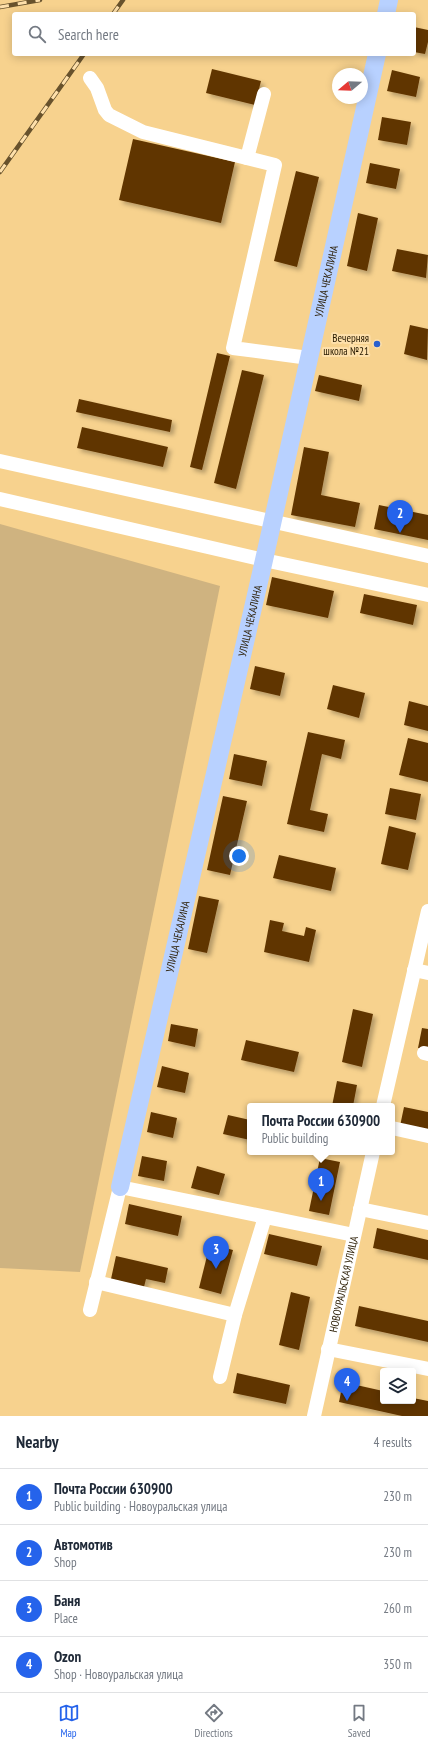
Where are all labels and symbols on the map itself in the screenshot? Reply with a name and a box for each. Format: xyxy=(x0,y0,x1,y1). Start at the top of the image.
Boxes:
north arrow xyxy=(332,68,368,104)
street label: УЛИЦА ЧЕКАЛИНА xyxy=(311,243,341,318)
place label: Вечерняя школа №21 xyxy=(323,331,369,358)
marker: Вечерняя школа №21 xyxy=(372,339,382,349)
pin: 2 xyxy=(387,500,413,533)
street label: УЛИЦА ЧЕКАЛИНА xyxy=(235,583,265,658)
your location xyxy=(229,846,249,866)
street label: УЛИЦА ЧЕКАЛИНА xyxy=(163,899,193,974)
pin: 1 xyxy=(308,1168,334,1201)
street label: НОВОУРАЛЬСКАЯ УЛИЦА xyxy=(326,1234,361,1334)
pin: 3 xyxy=(203,1236,229,1269)
pin: 4 xyxy=(334,1368,360,1401)

